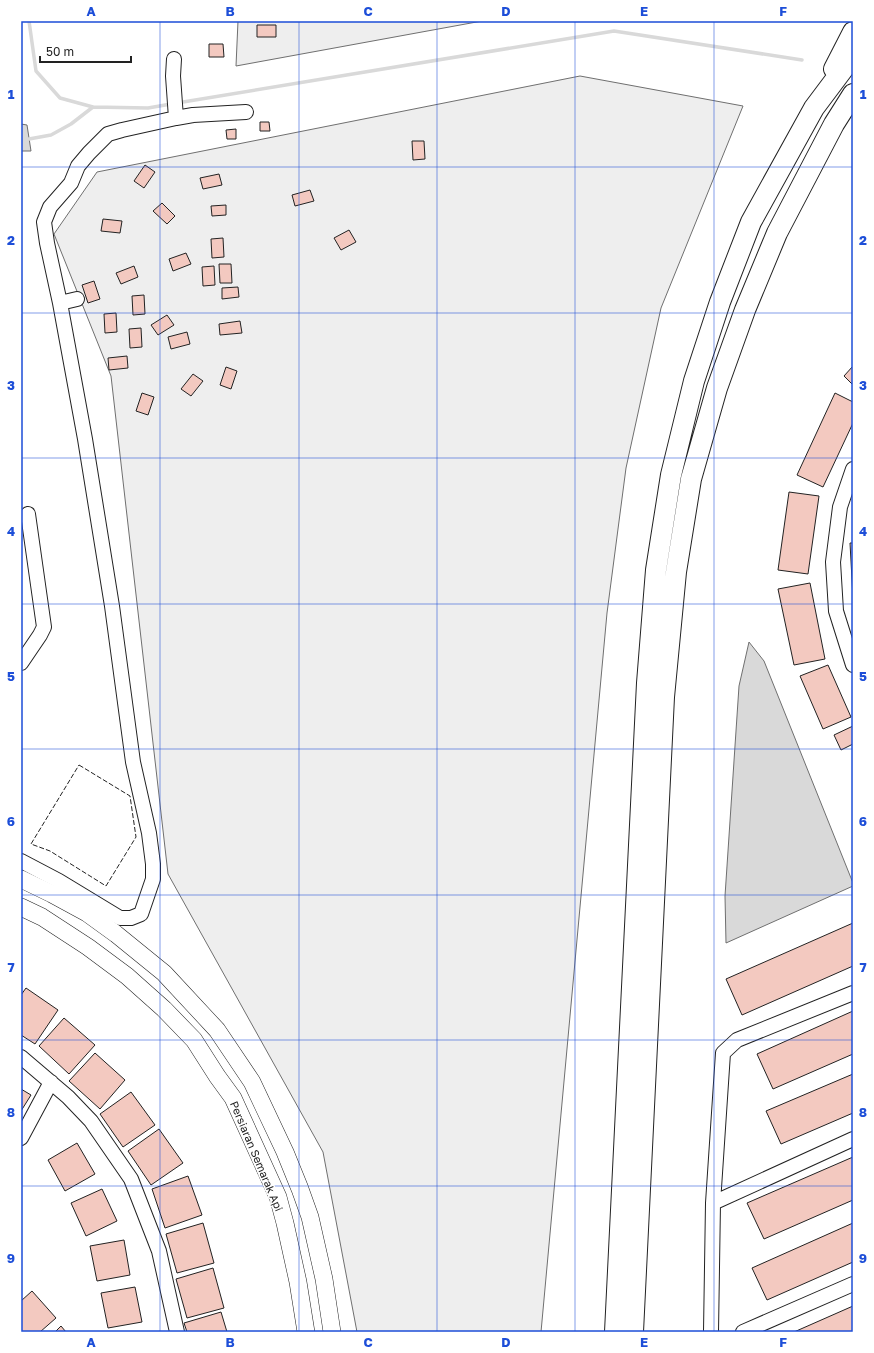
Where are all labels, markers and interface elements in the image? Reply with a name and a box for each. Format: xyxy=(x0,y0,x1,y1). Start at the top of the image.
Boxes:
text: A xyxy=(86,3,96,19)
text: B xyxy=(225,3,235,19)
text: C xyxy=(363,3,373,19)
text: D xyxy=(501,3,511,19)
text: E xyxy=(640,3,648,19)
text: F xyxy=(779,3,787,19)
scale bar xyxy=(40,38,131,64)
text: 50 m xyxy=(46,44,74,59)
text: 1 xyxy=(8,86,15,102)
text: 1 xyxy=(860,86,867,102)
text: 2 xyxy=(7,232,15,248)
text: 2 xyxy=(859,232,867,248)
text: 3 xyxy=(7,377,15,393)
text: 3 xyxy=(859,377,867,393)
text: 4 xyxy=(7,523,15,539)
text: 4 xyxy=(859,523,867,539)
text: 5 xyxy=(7,668,15,684)
text: 5 xyxy=(859,668,867,684)
text: 6 xyxy=(7,813,15,829)
text: 6 xyxy=(859,813,867,829)
text: 7 xyxy=(7,959,15,975)
text: 7 xyxy=(859,959,867,975)
street label: Persiaran Semarak Api xyxy=(228,1099,286,1213)
text: 8 xyxy=(7,1104,15,1120)
text: 8 xyxy=(859,1104,867,1120)
text: 9 xyxy=(7,1250,15,1266)
text: 9 xyxy=(859,1250,867,1266)
text: A xyxy=(86,1334,96,1350)
text: B xyxy=(225,1334,235,1350)
text: C xyxy=(363,1334,373,1350)
text: D xyxy=(501,1334,511,1350)
text: E xyxy=(640,1334,648,1350)
text: F xyxy=(779,1334,787,1350)

